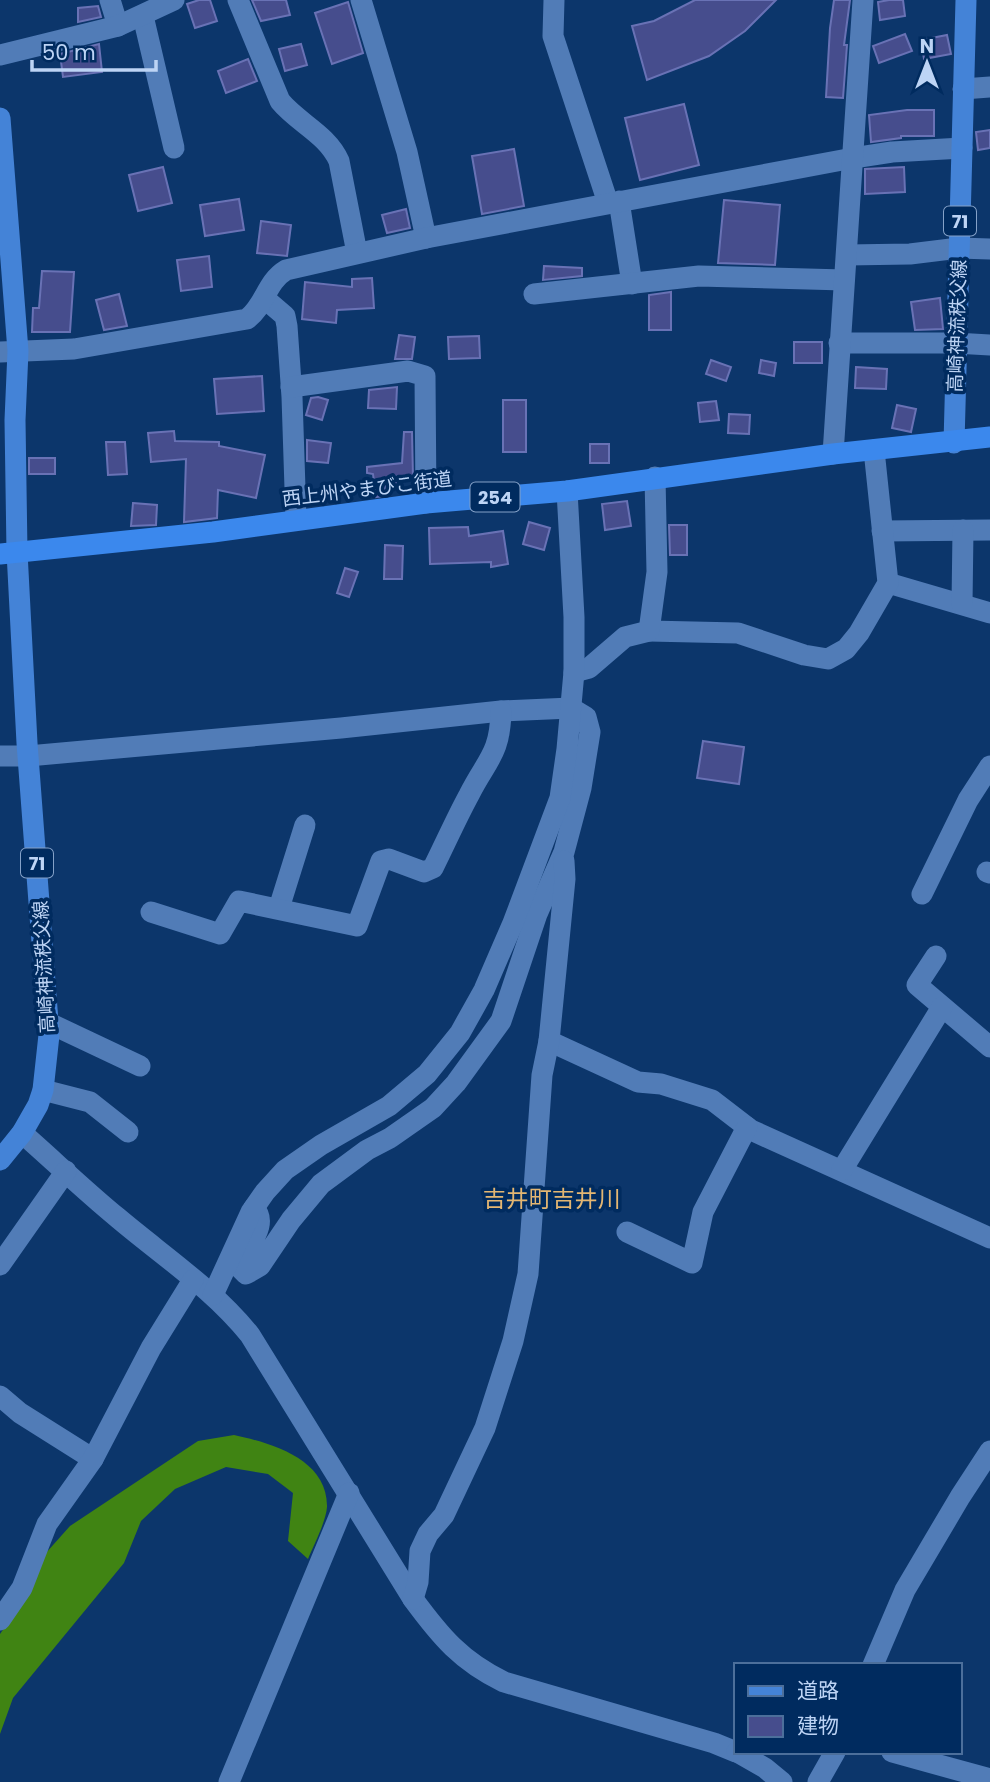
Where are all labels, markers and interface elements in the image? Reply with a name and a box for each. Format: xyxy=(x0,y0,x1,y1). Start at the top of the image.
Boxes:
scale bar xyxy=(32,28,156,72)
north arrow xyxy=(892,28,962,98)
text: N xyxy=(920,33,934,60)
text: 50 m xyxy=(42,38,96,67)
road number: 71 xyxy=(944,206,976,236)
street label: 高崎神流秩父線 xyxy=(941,259,973,393)
street label: 西上州やまびこ街道 xyxy=(280,465,454,513)
road number: 254 xyxy=(470,482,520,512)
road number: 71 xyxy=(21,848,53,878)
street label: 高崎神流秩父線 xyxy=(27,900,61,1034)
district label: 吉井町吉井川 xyxy=(483,1183,621,1215)
legend xyxy=(734,1663,962,1754)
text: 道路 xyxy=(797,1676,839,1705)
text: 建物 xyxy=(797,1711,839,1740)

